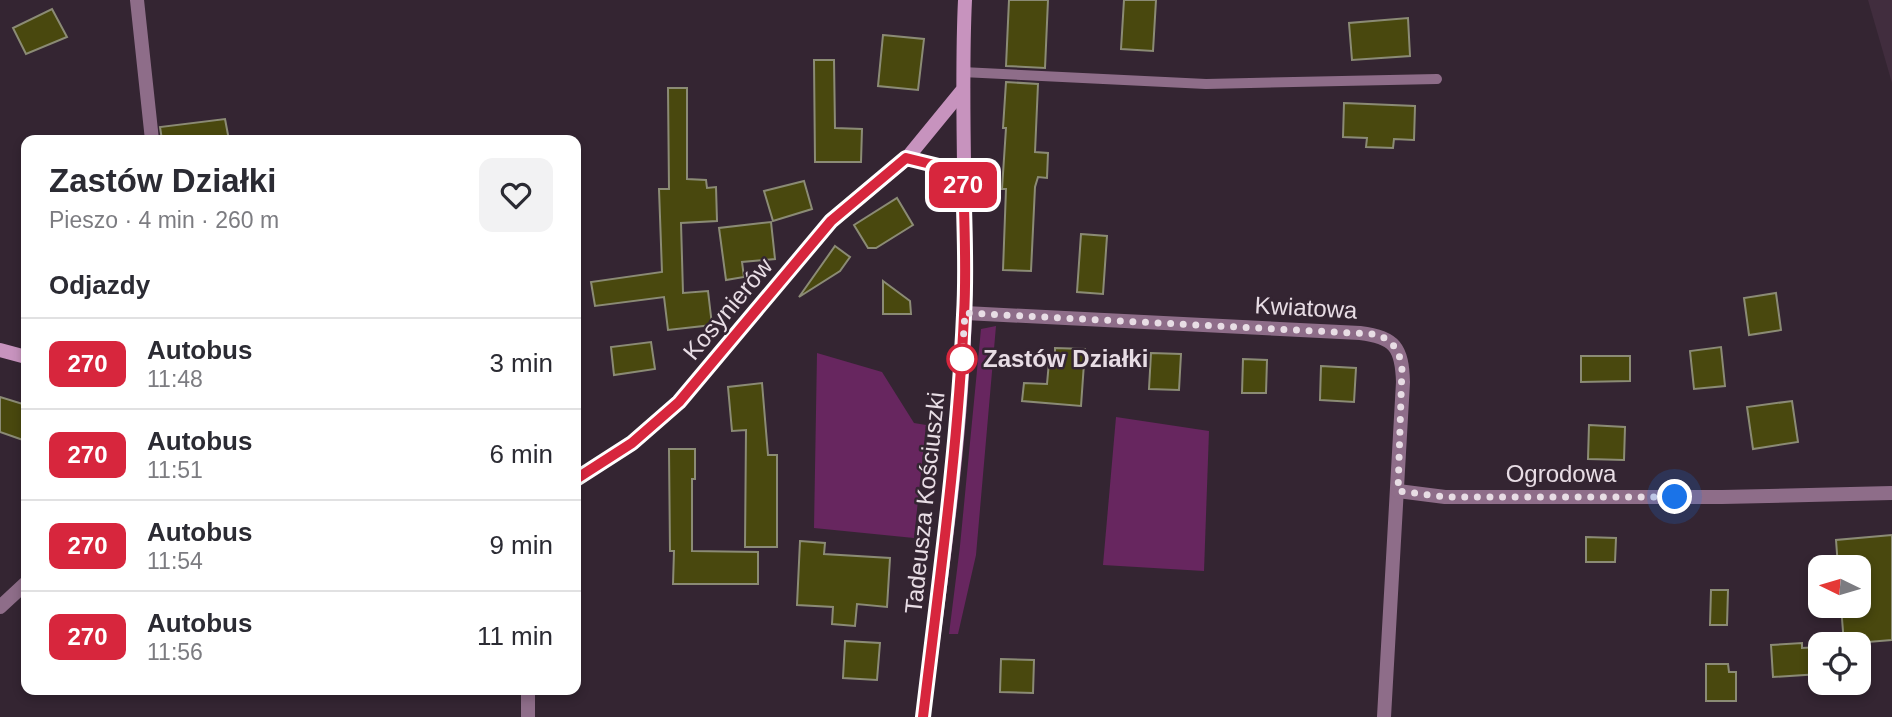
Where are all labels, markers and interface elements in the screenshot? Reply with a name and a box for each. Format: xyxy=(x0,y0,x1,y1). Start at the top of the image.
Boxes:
button: heart xyxy=(479,158,553,232)
text: Zastów Działki xyxy=(49,162,276,199)
line badge: 270 xyxy=(923,162,1003,208)
text: 270 xyxy=(943,171,983,198)
text: Pieszo · 4 min · 260 m xyxy=(49,207,279,233)
street label: Kosynierów xyxy=(677,252,778,365)
text: Odjazdy xyxy=(49,270,150,300)
street label: Kwiatowa xyxy=(1254,291,1359,324)
text: Autobus xyxy=(147,335,252,365)
marker: Zastów Działki xyxy=(947,344,977,374)
place label: Zastów Działki xyxy=(983,345,1148,372)
text: 3 min xyxy=(489,348,553,378)
text: 270 xyxy=(67,350,108,377)
text: 11:48 xyxy=(147,366,203,392)
street label: Tadeusza Kościuszki xyxy=(899,391,950,615)
text: Autobus xyxy=(147,426,252,456)
text: 6 min xyxy=(489,439,553,469)
text: 270 xyxy=(67,441,108,468)
text: 11:51 xyxy=(147,457,203,483)
street label: Ogrodowa xyxy=(1506,460,1617,487)
your location xyxy=(1657,479,1692,514)
text: Autobus xyxy=(147,517,252,547)
text: 9 min xyxy=(489,530,553,560)
text: 270 xyxy=(67,532,108,559)
text: 11:54 xyxy=(147,548,203,574)
north arrow xyxy=(1808,555,1871,618)
map controls xyxy=(1808,555,1871,695)
text: Autobus xyxy=(147,608,252,638)
text: 11 min xyxy=(477,621,553,651)
text: 270 xyxy=(67,623,108,650)
button: locate xyxy=(1808,632,1871,695)
text: 11:56 xyxy=(147,639,203,665)

